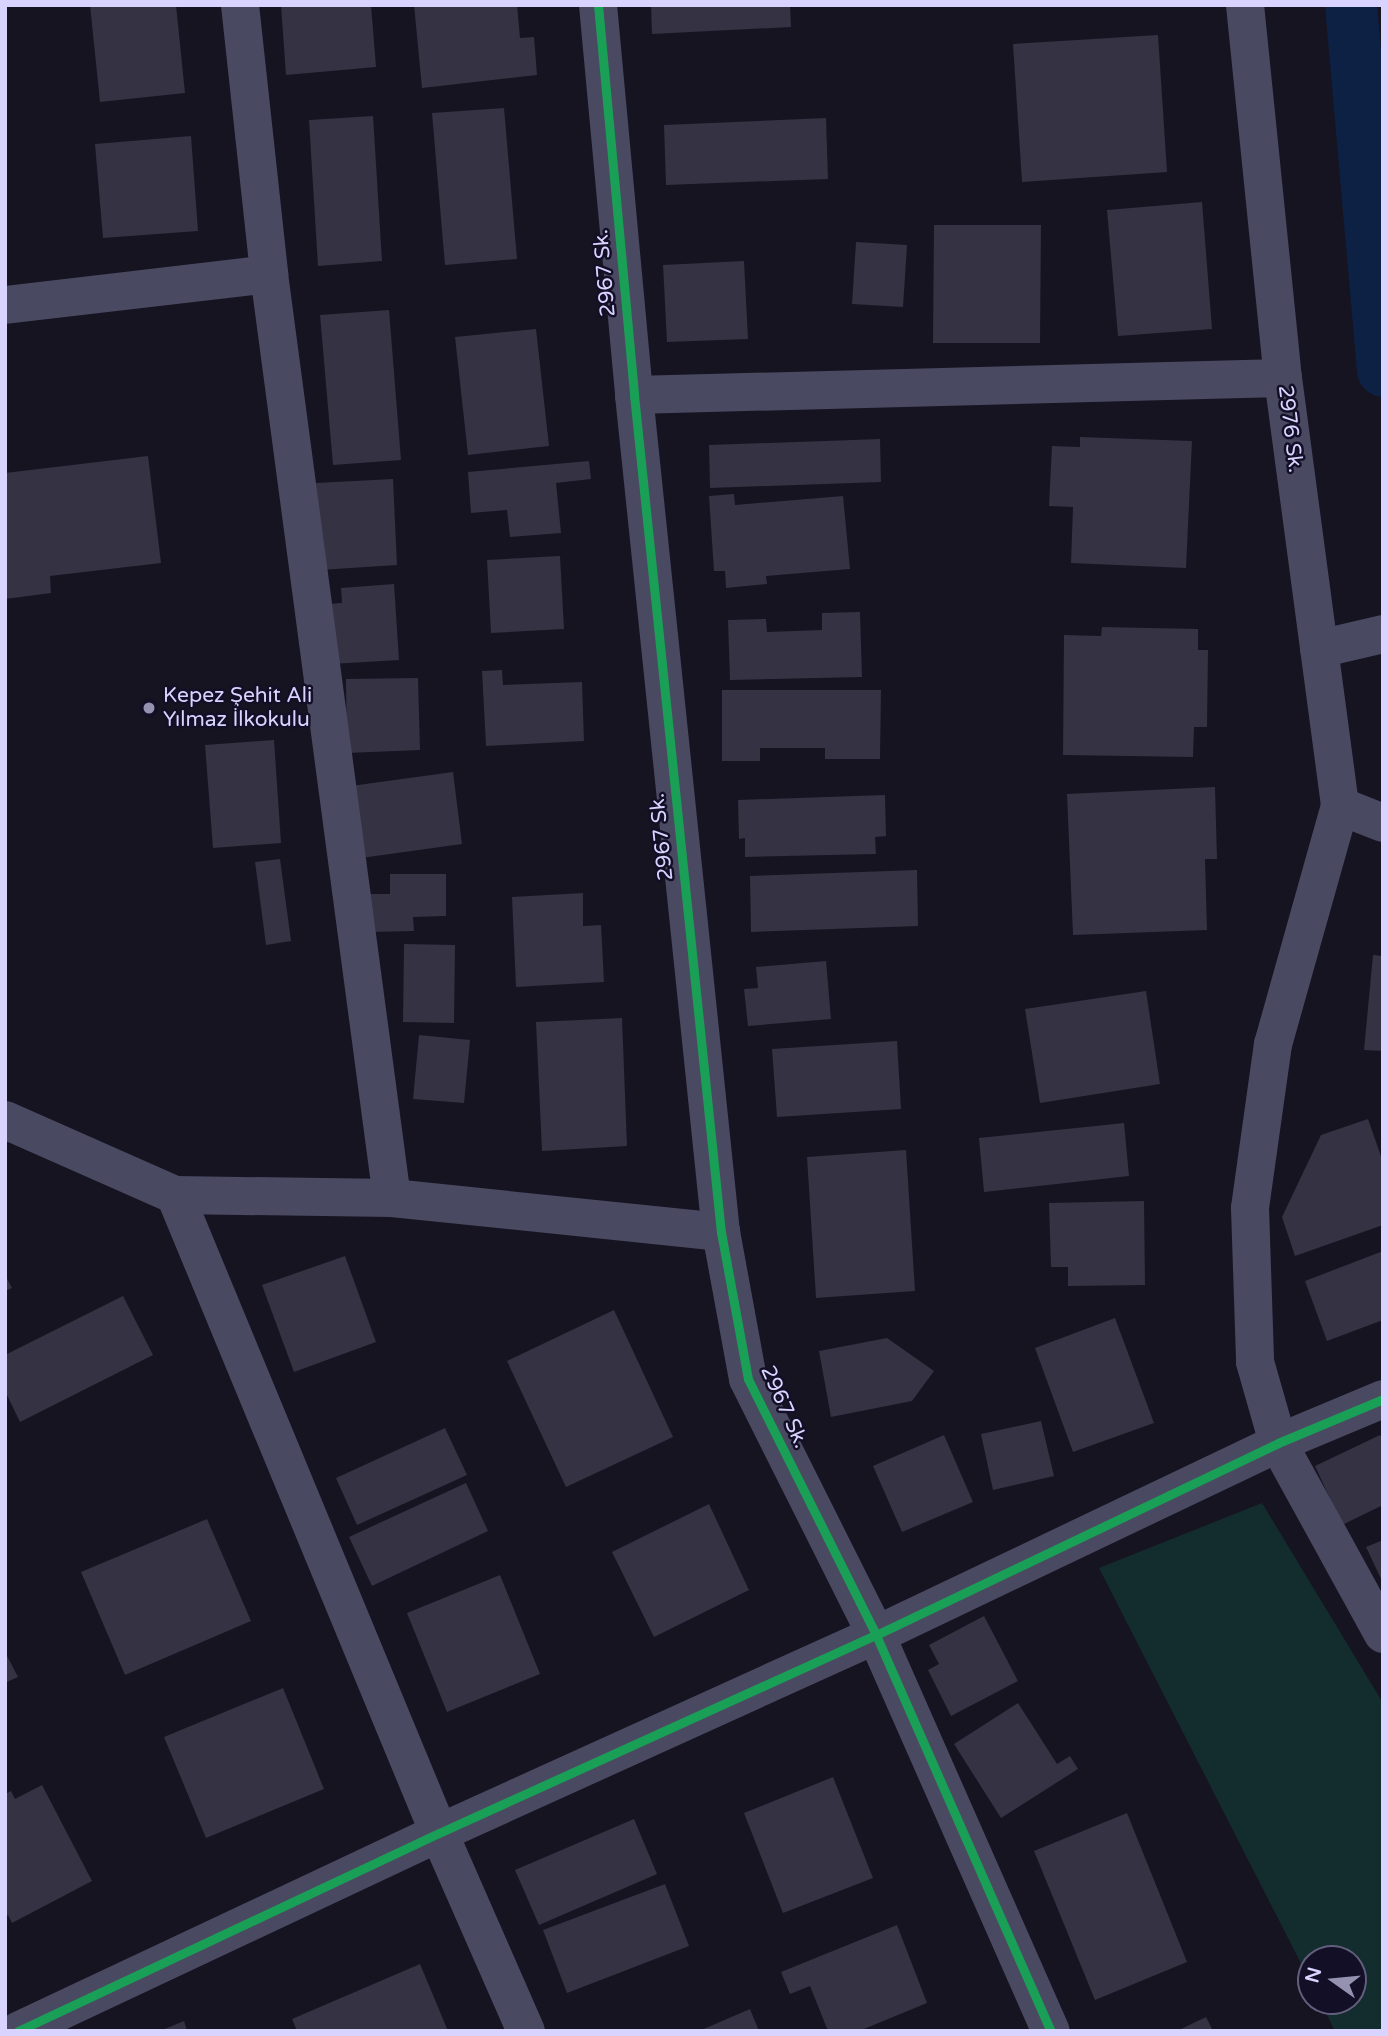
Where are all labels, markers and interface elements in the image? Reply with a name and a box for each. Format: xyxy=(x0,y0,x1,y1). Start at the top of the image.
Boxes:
street label: 2967 Sk. xyxy=(589,228,621,318)
street label: 2976 Sk. xyxy=(1272,384,1308,474)
place label: Kepez Şehit Ali Yılmaz İlkokulu xyxy=(163,683,312,733)
marker: Kepez Şehit Ali Yılmaz İlkokulu xyxy=(141,700,157,716)
street label: 2967 Sk. xyxy=(645,792,679,882)
street label: 2967 Sk. xyxy=(755,1362,813,1452)
north arrow xyxy=(1297,1945,1367,2015)
text: N xyxy=(1301,1965,1326,1985)

